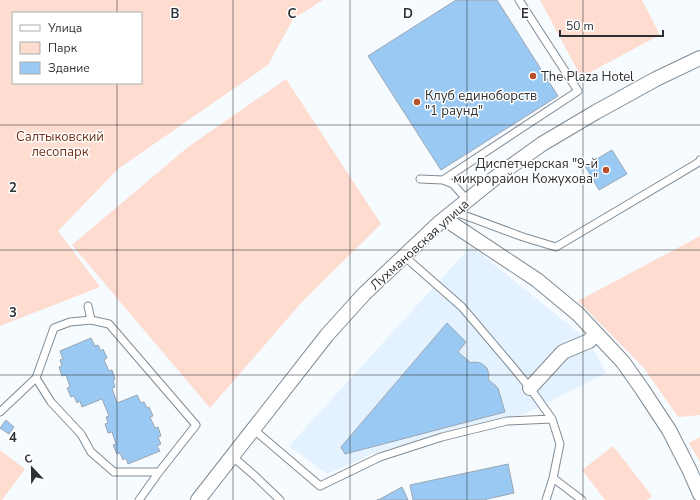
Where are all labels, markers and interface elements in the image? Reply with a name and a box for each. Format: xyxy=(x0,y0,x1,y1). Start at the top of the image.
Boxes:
text: B xyxy=(171,5,180,23)
text: C xyxy=(288,5,297,23)
text: D xyxy=(403,5,413,23)
text: E xyxy=(521,5,529,23)
legend xyxy=(12,12,142,84)
scale bar xyxy=(560,12,663,38)
text: 50 m xyxy=(566,18,594,34)
text: Улица xyxy=(47,20,82,36)
text: Парк xyxy=(48,40,78,56)
text: Здание xyxy=(48,60,90,76)
place label: The Plaza Hotel xyxy=(541,68,634,86)
marker: The Plaza Hotel xyxy=(528,71,538,81)
place label: Клуб единоборств "1 раунд" xyxy=(425,87,537,120)
marker: Клуб единоборств "1 раунд" xyxy=(412,97,422,107)
park label: Салтыковский лесопарк xyxy=(16,128,104,161)
place label: Диспетчерская "9-й микрорайон Кожухова" xyxy=(453,155,598,188)
marker: Диспетчерская "9-й микрорайон Кожухова" xyxy=(601,165,611,175)
text: 2 xyxy=(9,179,17,197)
street label: Лухмановская улица xyxy=(366,195,473,294)
text: 3 xyxy=(9,304,17,322)
text: 4 xyxy=(9,429,17,447)
north arrow xyxy=(12,448,52,488)
text: С xyxy=(22,451,35,468)

